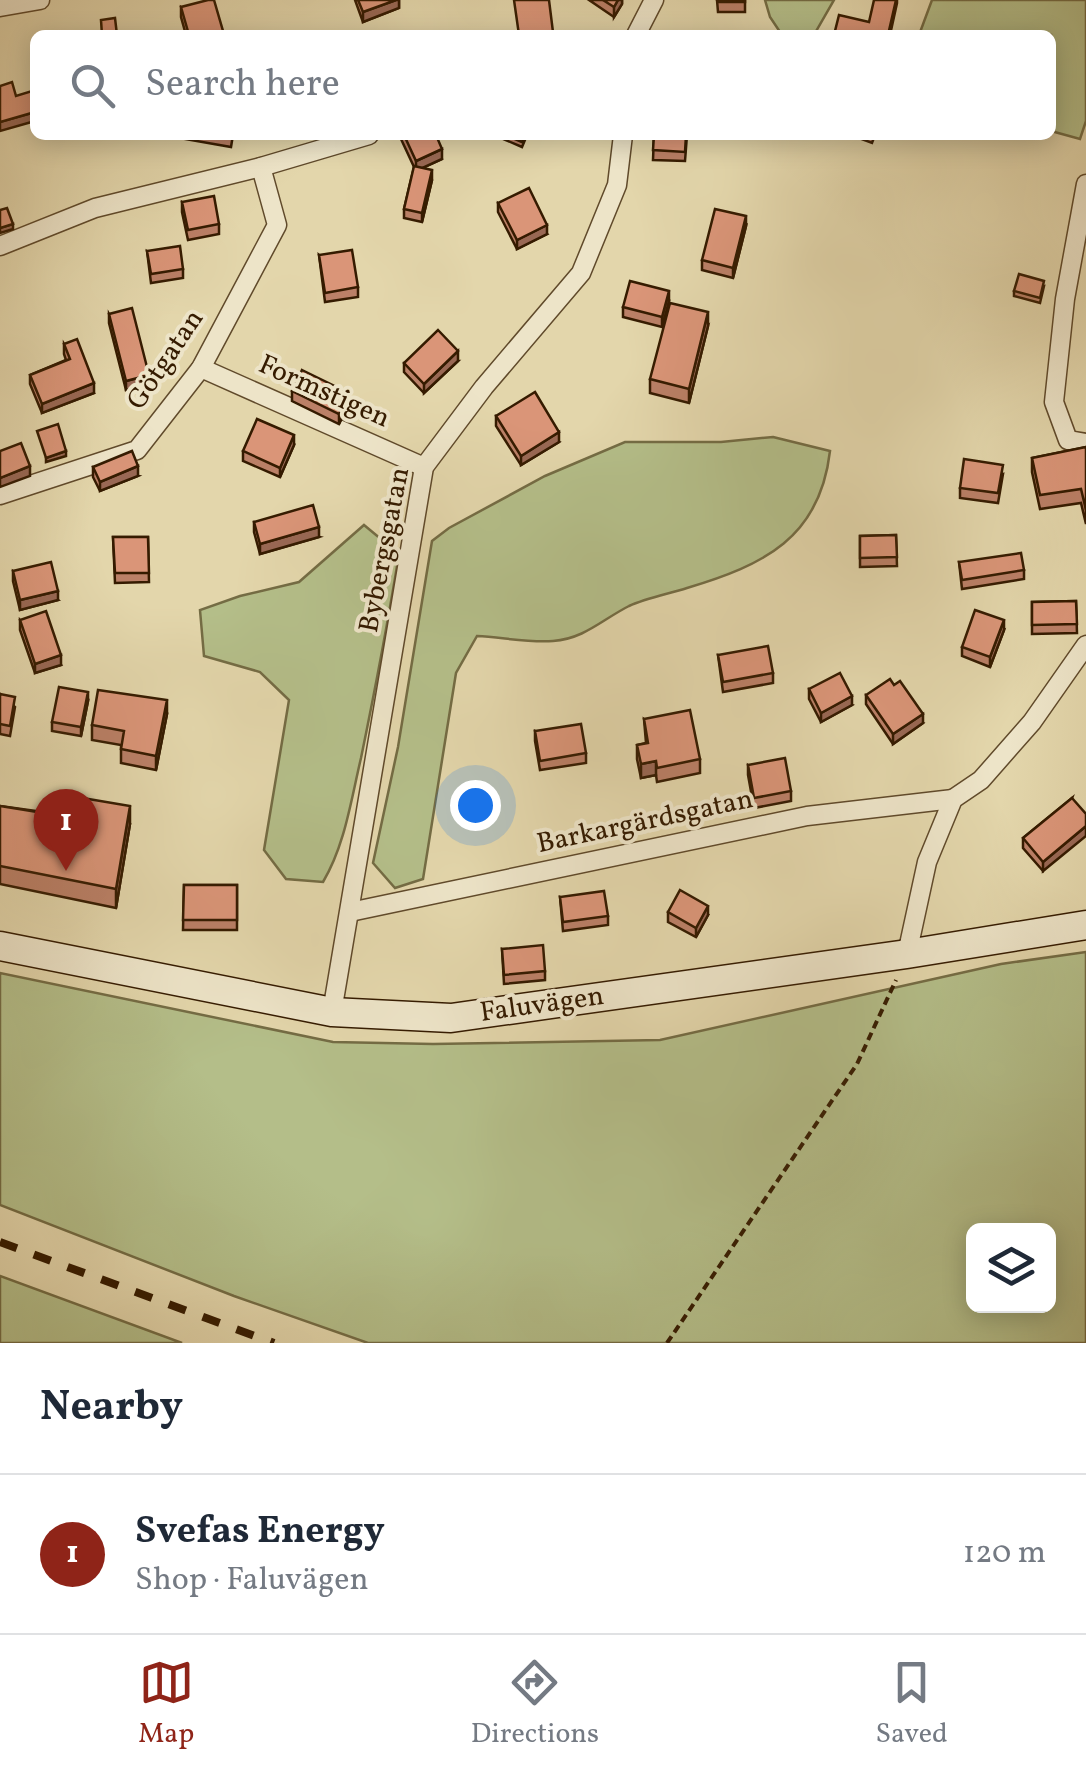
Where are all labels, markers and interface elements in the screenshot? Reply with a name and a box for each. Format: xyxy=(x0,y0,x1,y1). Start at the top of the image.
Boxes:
search box xyxy=(30,30,1056,140)
icon: search xyxy=(65,58,120,113)
text: Search here xyxy=(145,59,340,112)
street label: Götgatan xyxy=(118,302,214,418)
street label: Formstigen xyxy=(252,346,396,438)
street label: Bybergsgatan xyxy=(350,464,420,636)
your location xyxy=(450,780,501,831)
street label: Barkargärdsgatan xyxy=(533,780,757,864)
pin: 1 xyxy=(34,788,98,871)
street label: Faluvägen xyxy=(478,977,606,1033)
map controls xyxy=(966,1223,1056,1313)
button: layers xyxy=(966,1223,1056,1313)
text: Nearby xyxy=(40,1379,183,1438)
text: Svefas Energy xyxy=(135,1506,385,1559)
text: 1 xyxy=(66,1532,79,1576)
text: 120 m xyxy=(963,1532,1046,1576)
text: Shop · Faluvägen xyxy=(135,1559,369,1603)
tab: Map xyxy=(138,1655,194,1754)
tab: Directions xyxy=(471,1655,599,1754)
tab: Saved xyxy=(876,1655,948,1754)

